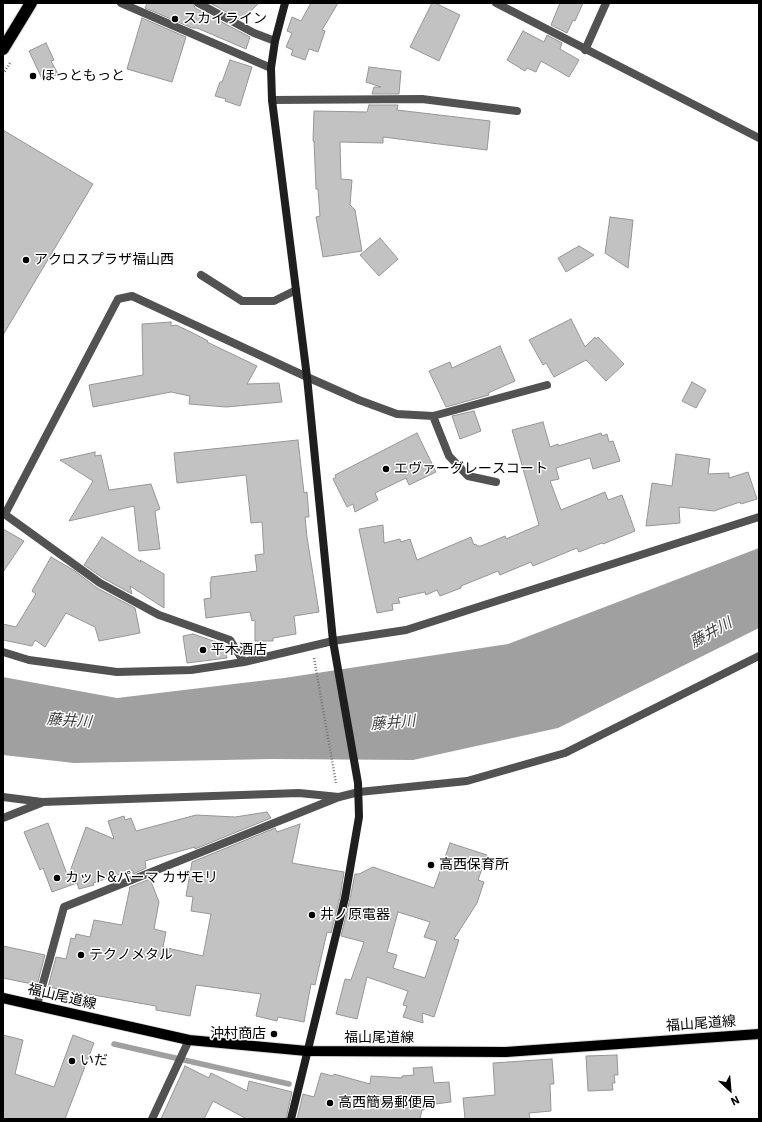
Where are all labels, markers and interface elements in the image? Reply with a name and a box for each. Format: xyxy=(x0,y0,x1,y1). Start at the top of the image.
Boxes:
place label: スカイライン xyxy=(183,11,267,27)
marker: スカイライン xyxy=(170,14,180,24)
place label: ほっともっと xyxy=(41,68,125,84)
marker: ほっともっと xyxy=(28,71,38,81)
place label: アクロスプラザ福山西 xyxy=(34,252,174,268)
marker: アクロスプラザ福山西 xyxy=(21,255,31,265)
place label: エヴァーグレースコート xyxy=(394,461,548,477)
marker: エヴァーグレースコート xyxy=(381,464,391,474)
water label: 藤井川 xyxy=(687,614,735,652)
place label: 平木酒店 xyxy=(211,642,267,658)
marker: 平木酒店 xyxy=(198,645,208,655)
water label: 藤井川 xyxy=(46,710,92,732)
water label: 藤井川 xyxy=(370,712,416,734)
place label: 高西保育所 xyxy=(439,857,509,873)
marker: 高西保育所 xyxy=(426,860,436,870)
place label: カット&パーマ カザモリ xyxy=(65,870,218,886)
marker: カット&パーマ カザモリ xyxy=(52,873,62,883)
place label: 井ノ原電器 xyxy=(320,907,390,923)
marker: 井ノ原電器 xyxy=(307,910,317,920)
place label: テクノメタル xyxy=(89,947,173,963)
marker: テクノメタル xyxy=(76,950,86,960)
street label: 福山尾道線 xyxy=(26,981,98,1013)
street label: 福山尾道線 xyxy=(665,1013,737,1035)
place label: 沖村商店 xyxy=(210,1026,266,1042)
marker: 沖村商店 xyxy=(269,1029,279,1039)
street label: 福山尾道線 xyxy=(344,1030,414,1046)
place label: いだ xyxy=(80,1053,108,1069)
marker: いだ xyxy=(67,1056,77,1066)
north arrow xyxy=(710,1070,750,1110)
text: N xyxy=(729,1093,742,1109)
place label: 高西簡易郵便局 xyxy=(338,1095,436,1111)
marker: 高西簡易郵便局 xyxy=(325,1098,335,1108)

